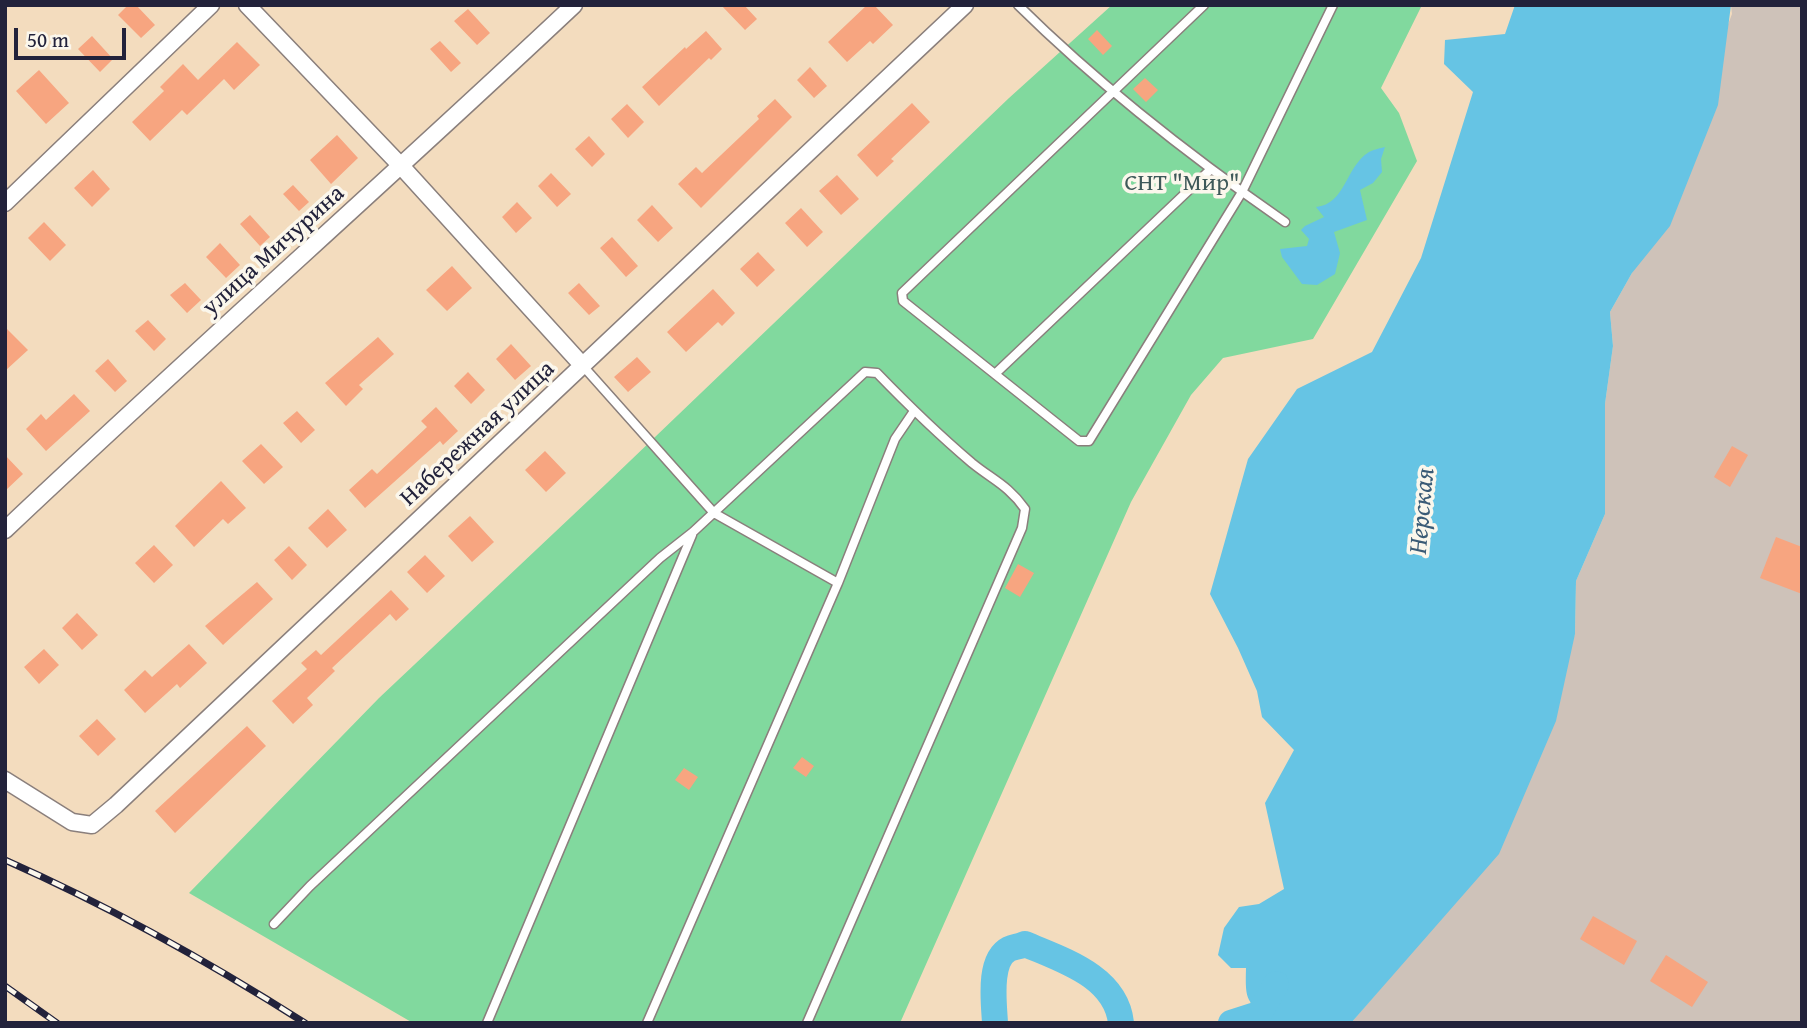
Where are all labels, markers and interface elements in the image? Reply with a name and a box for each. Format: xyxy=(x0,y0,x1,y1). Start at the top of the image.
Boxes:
scale bar xyxy=(18,14,130,58)
text: 50 m xyxy=(27,24,69,55)
park label: СНТ "Мир" xyxy=(1125,170,1239,198)
street label: улица Мичурина xyxy=(197,180,351,322)
street label: Набережная улица xyxy=(395,355,561,513)
water label: Нерская xyxy=(1404,467,1442,555)

